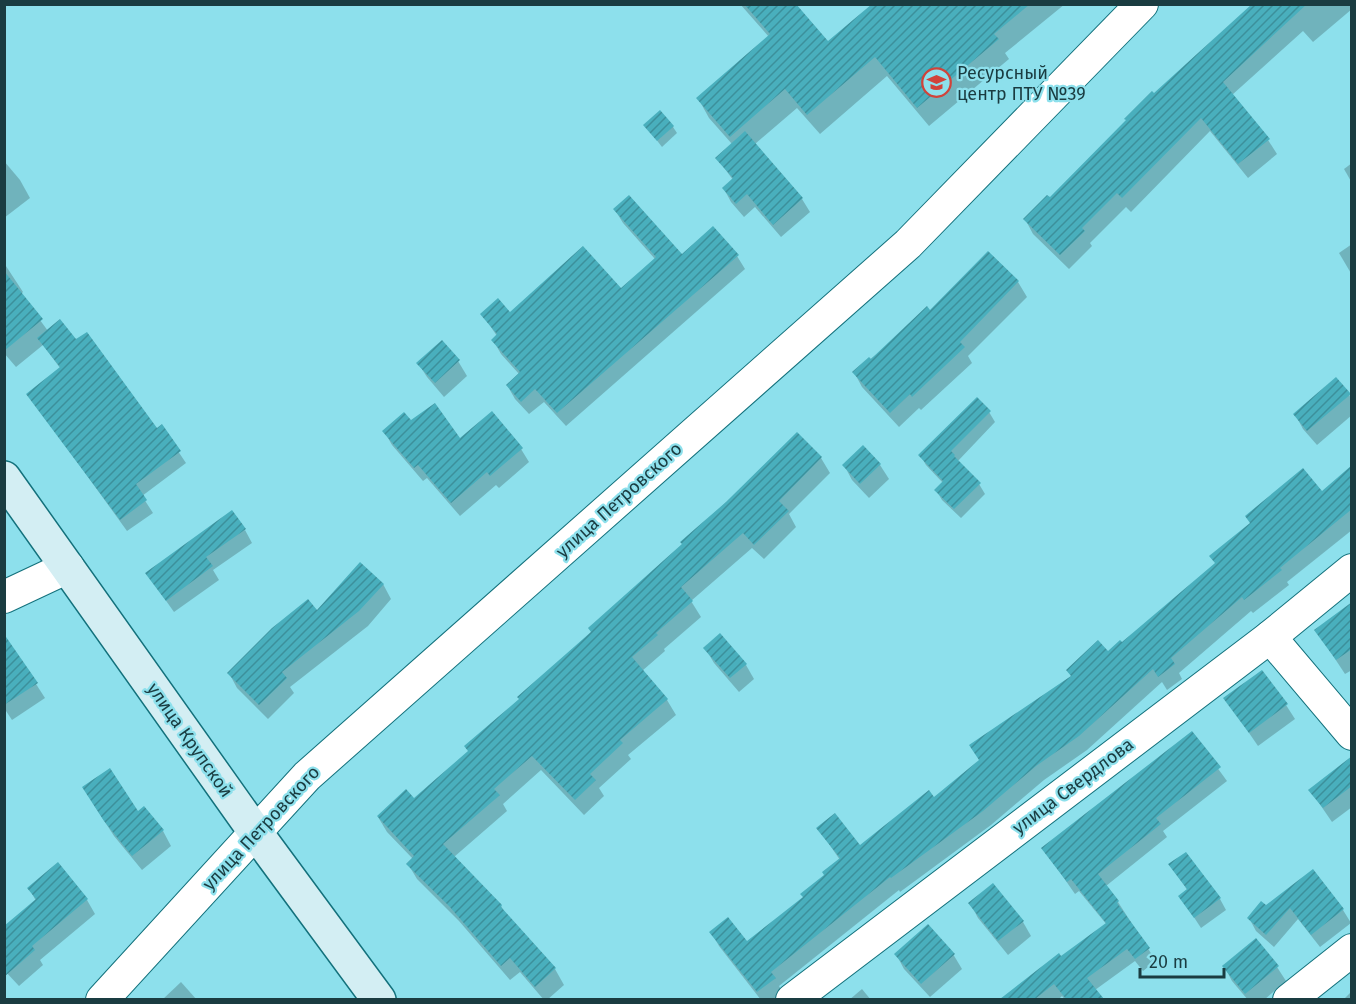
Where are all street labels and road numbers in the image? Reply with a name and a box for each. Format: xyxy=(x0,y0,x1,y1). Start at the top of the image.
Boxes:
street label: улица Петровского xyxy=(551,438,687,562)
street label: улица Крупской xyxy=(142,679,238,801)
street label: улица Свердлова xyxy=(1008,733,1138,839)
street label: улица Петровского xyxy=(198,761,324,895)

